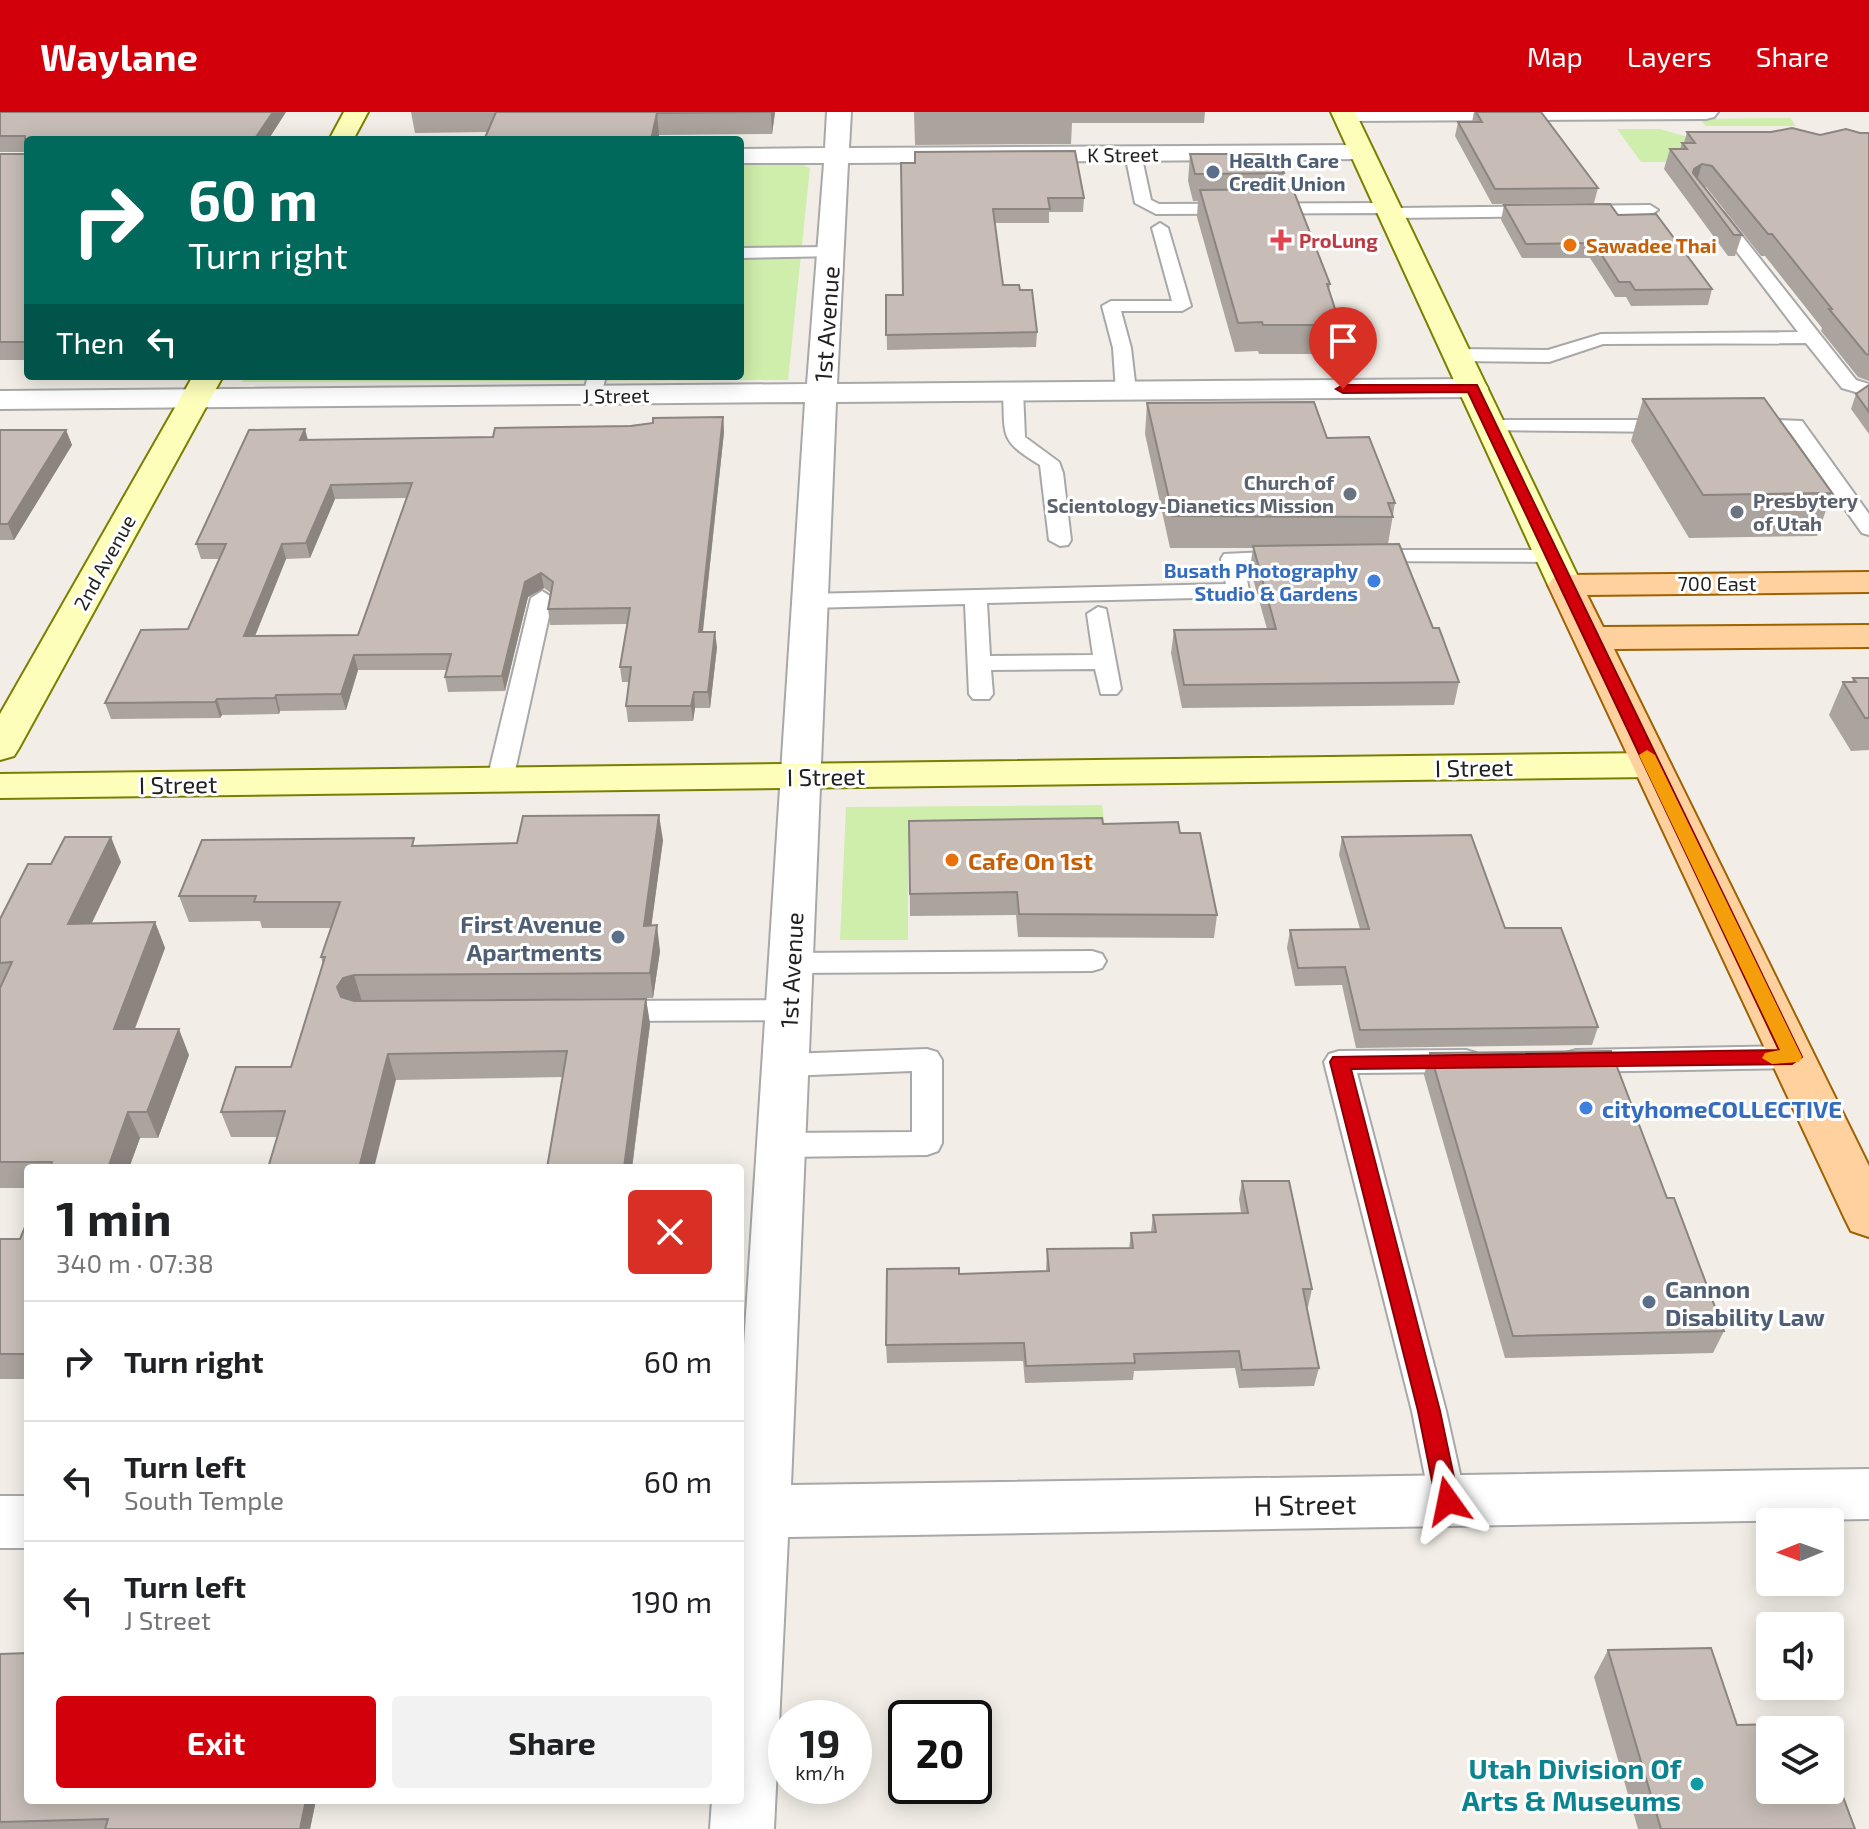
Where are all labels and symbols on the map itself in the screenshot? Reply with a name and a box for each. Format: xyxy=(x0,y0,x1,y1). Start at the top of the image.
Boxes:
street label: K Street xyxy=(1087,141,1159,167)
place label: Health Care Credit Union xyxy=(1229,148,1345,195)
marker: Health Care Credit Union xyxy=(1204,163,1222,181)
place label: ProLung xyxy=(1299,228,1378,252)
marker: ProLung xyxy=(1270,229,1292,251)
place label: Sawadee Thai xyxy=(1586,233,1717,257)
marker: Sawadee Thai xyxy=(1561,236,1579,254)
street label: 1st Avenue xyxy=(807,265,845,383)
pin xyxy=(1309,307,1377,389)
street label: J Street xyxy=(582,382,650,408)
place label: Church of Scientology-Dianetics Mission xyxy=(1047,470,1335,518)
marker: Church of Scientology-Dianetics Mission xyxy=(1341,485,1359,503)
place label: Presbytery of Utah xyxy=(1753,488,1859,535)
marker: Presbytery of Utah xyxy=(1728,503,1746,521)
street label: 2nd Avenue xyxy=(68,510,140,614)
place label: Busath Photography Studio & Gardens xyxy=(1164,558,1359,605)
street label: 700 East xyxy=(1678,571,1757,595)
marker: Busath Photography Studio & Gardens xyxy=(1365,572,1383,590)
street label: I Street xyxy=(1435,752,1513,782)
street label: I Street xyxy=(787,761,865,791)
street label: I Street xyxy=(139,769,217,799)
place label: Cafe On 1st xyxy=(968,846,1093,875)
marker: Cafe On 1st xyxy=(943,851,961,869)
place label: First Avenue Apartments xyxy=(460,909,602,966)
street label: 1st Avenue xyxy=(773,911,809,1029)
marker: First Avenue Apartments xyxy=(609,928,627,946)
place label: cityhomeCOLLECTIVE xyxy=(1602,1094,1842,1123)
marker: cityhomeCOLLECTIVE xyxy=(1577,1099,1595,1117)
place label: Cannon Disability Law xyxy=(1665,1274,1825,1331)
marker: Cannon Disability Law xyxy=(1640,1293,1658,1311)
position arrow xyxy=(1406,1459,1490,1543)
street label: H Street xyxy=(1253,1486,1357,1522)
north arrow xyxy=(1756,1508,1844,1596)
speed limit sign: 20 xyxy=(888,1700,992,1804)
place label: Utah Division Of Arts & Museums xyxy=(1462,1751,1682,1817)
marker: Utah Division Of Arts & Museums xyxy=(1688,1775,1706,1793)

